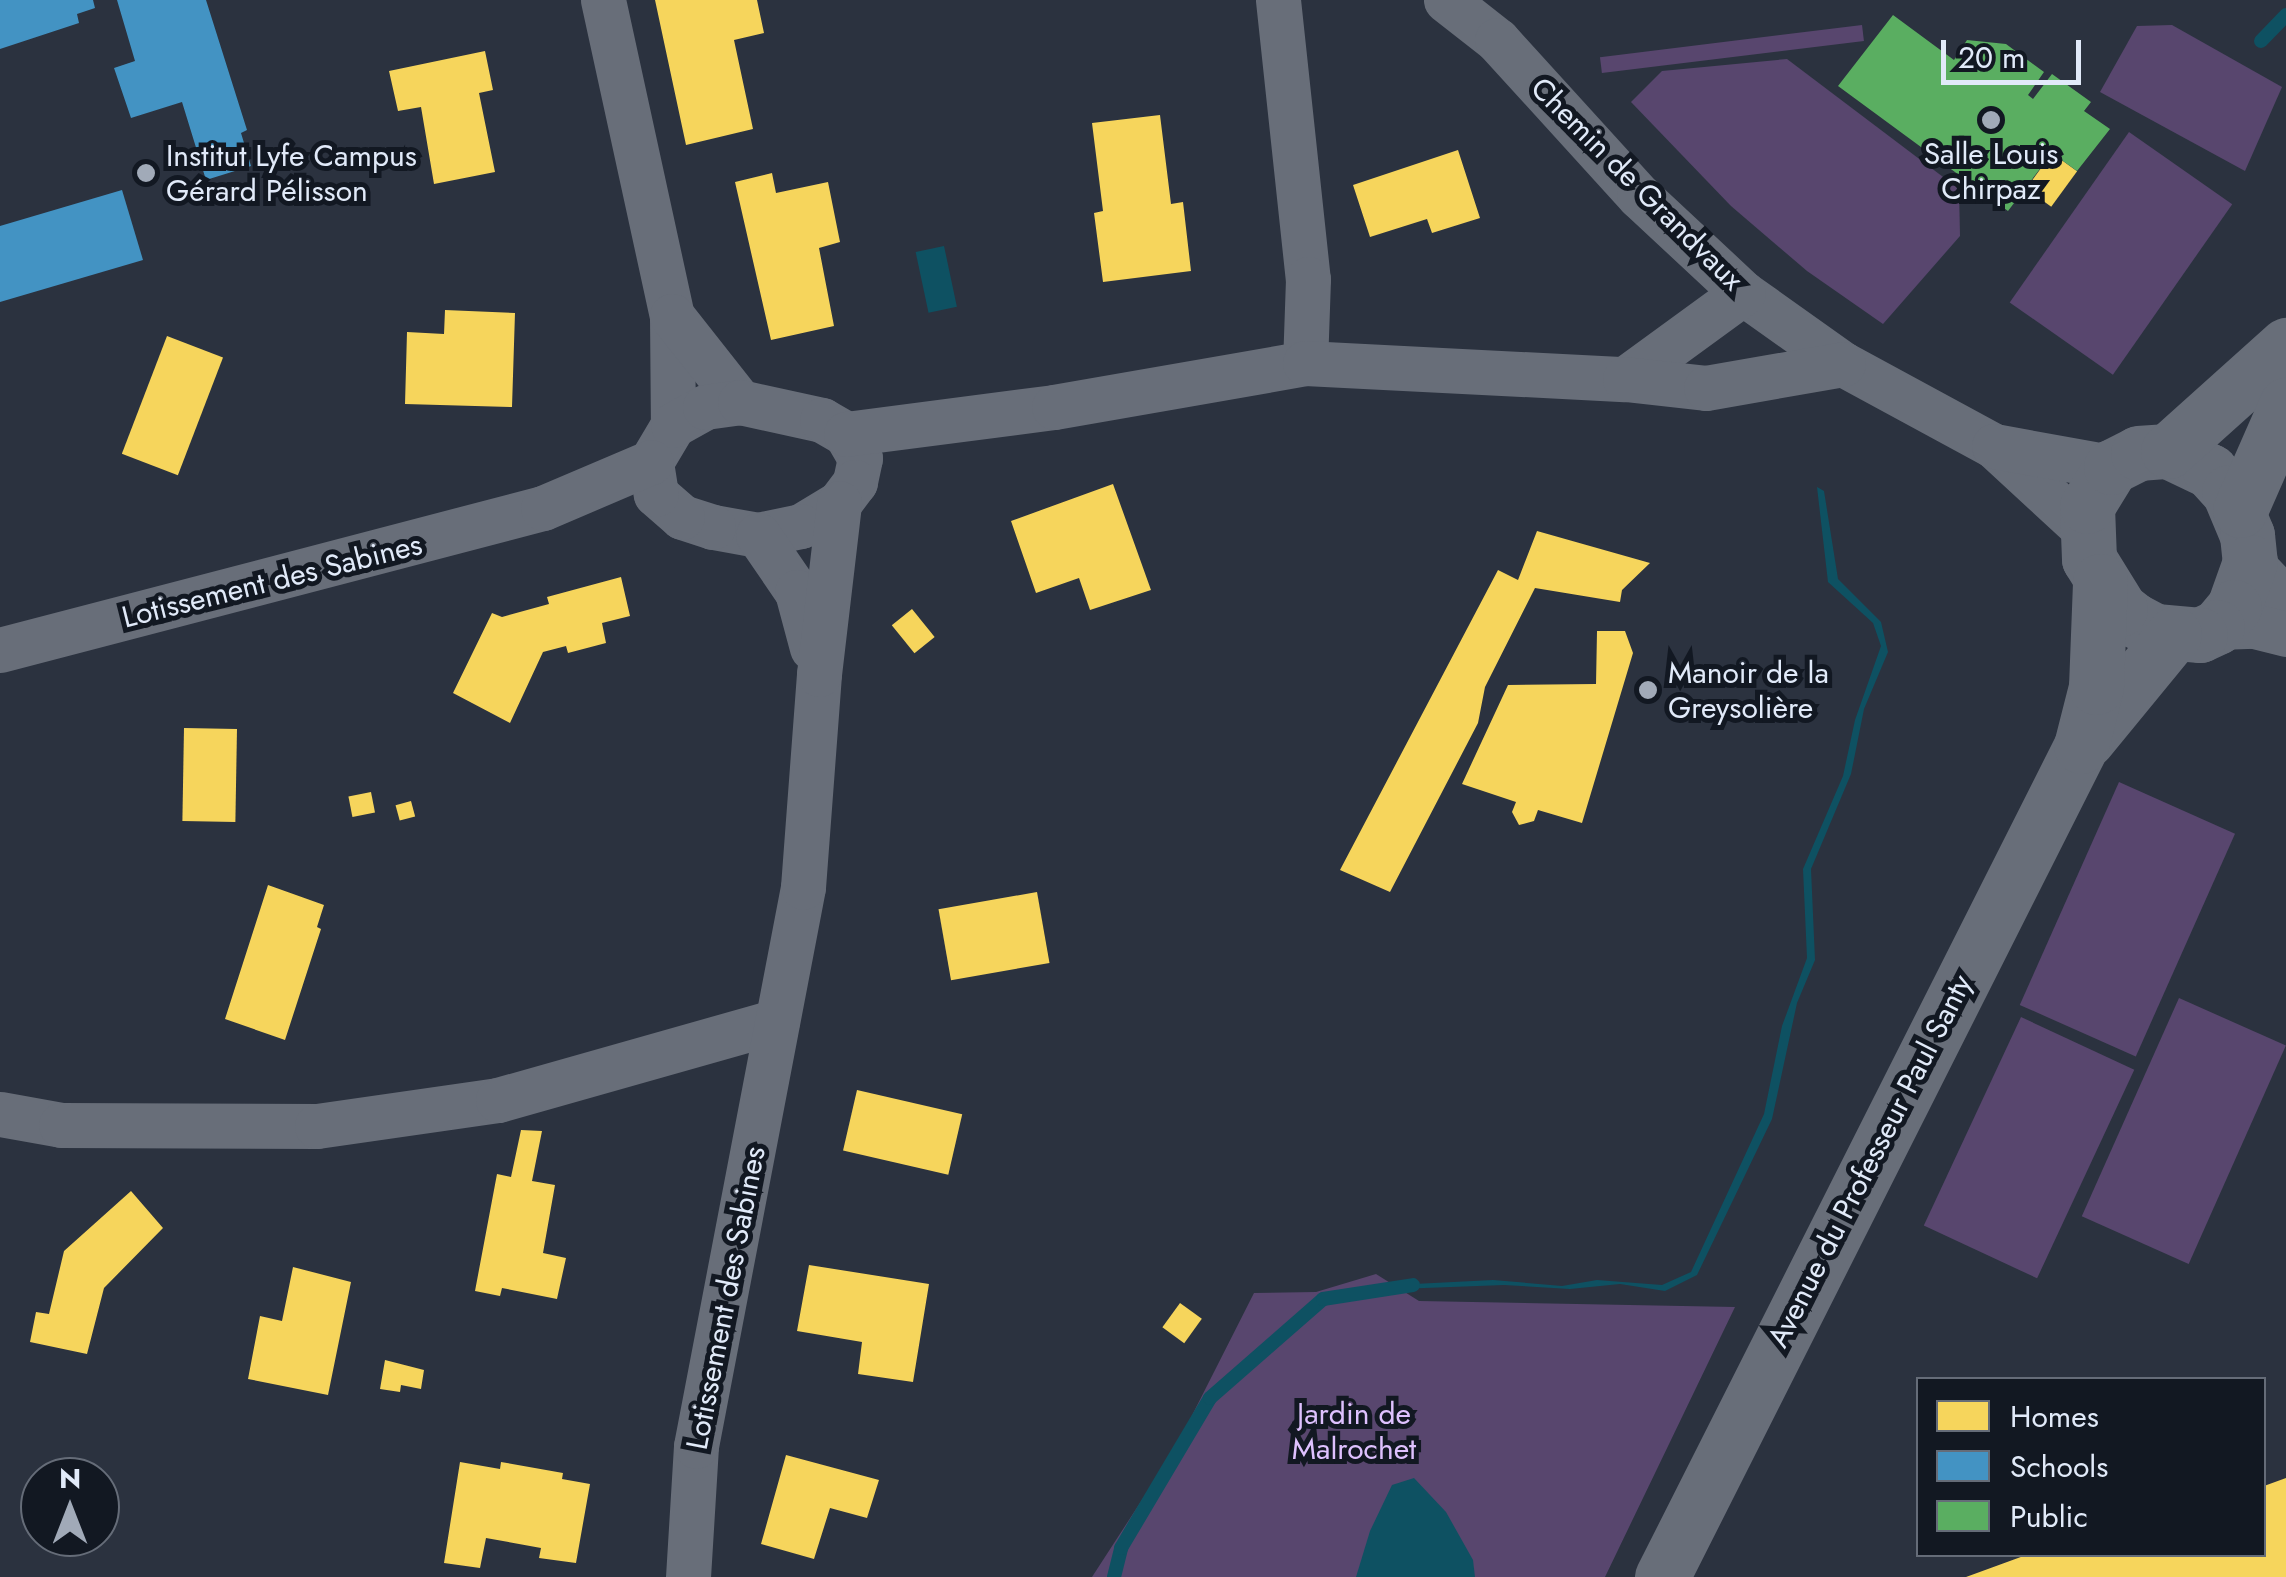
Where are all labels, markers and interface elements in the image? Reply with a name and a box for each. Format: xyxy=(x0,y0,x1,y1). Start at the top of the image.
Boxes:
scale bar xyxy=(1946,20,2086,82)
text: 20 m xyxy=(1958,36,2025,79)
street label: Chemin de Grandvaux xyxy=(1523,70,1751,298)
marker: Salle Louis Chirpaz xyxy=(1980,109,2002,131)
place label: Salle Louis Chirpaz xyxy=(1924,136,2058,206)
place label: Institut Lyfe Campus Gérard Pélisson xyxy=(166,138,417,208)
marker: Institut Lyfe Campus Gérard Pélisson xyxy=(135,162,157,184)
street label: Lotissement des Sabines xyxy=(118,526,426,636)
place label: Manoir de la Greysolière xyxy=(1668,655,1829,726)
marker: Manoir de la Greysolière xyxy=(1637,679,1659,701)
street label: Avenue du Professeur Paul Santy xyxy=(1760,969,1980,1353)
street label: Lotissement des Sabines xyxy=(679,1143,773,1453)
legend xyxy=(1916,1377,2266,1557)
text: Homes xyxy=(2010,1395,2099,1438)
park label: Jardin de Malrochet xyxy=(1292,1396,1416,1466)
text: Schools xyxy=(2010,1445,2108,1488)
north arrow xyxy=(20,1457,120,1557)
text: N xyxy=(59,1458,81,1499)
text: Public xyxy=(2010,1495,2088,1538)

